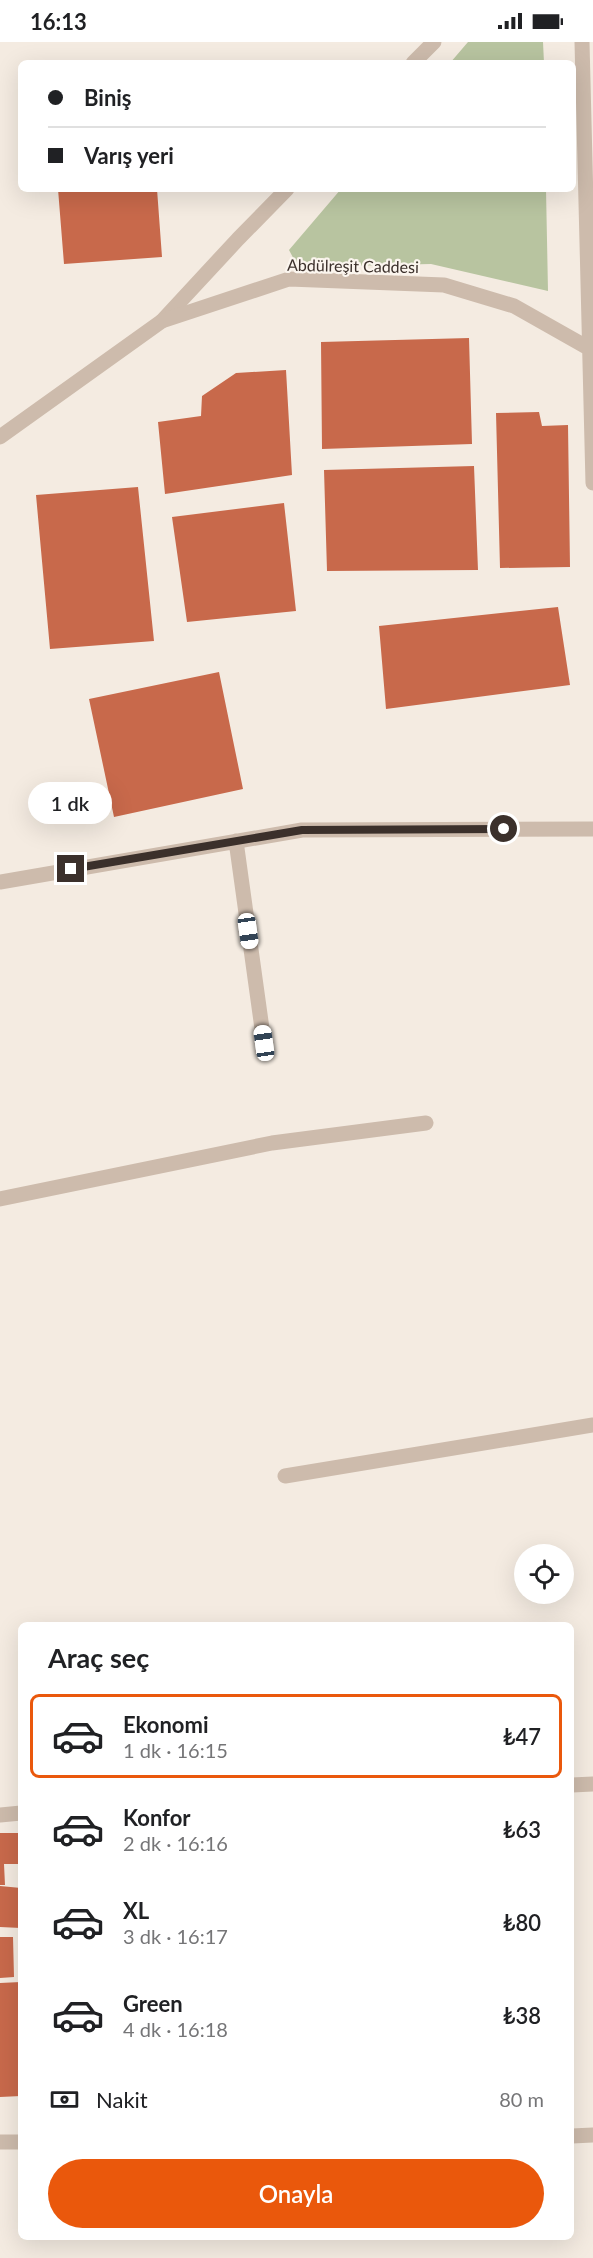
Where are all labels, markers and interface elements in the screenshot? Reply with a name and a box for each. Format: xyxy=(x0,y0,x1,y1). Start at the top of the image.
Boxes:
text: 16:13 xyxy=(30,8,87,35)
text: Biniş xyxy=(84,84,132,111)
text: Varış yeri xyxy=(84,142,174,169)
street label: Abdülreşit Caddesi xyxy=(287,255,419,276)
callout: 1 dk xyxy=(29,782,113,824)
text: 1 dk xyxy=(51,791,89,815)
route start xyxy=(490,815,517,842)
route end xyxy=(57,855,84,882)
car xyxy=(237,912,259,950)
car xyxy=(253,1024,275,1062)
map controls xyxy=(514,1544,574,1604)
button: locate xyxy=(514,1544,574,1604)
text: Araç seç xyxy=(48,1641,149,1674)
icon: car xyxy=(51,1709,105,1763)
text: Ekonomi xyxy=(123,1711,209,1738)
text: ₺47 xyxy=(503,1723,541,1750)
text: 1 dk · 16:15 xyxy=(123,1738,228,1762)
icon: car xyxy=(51,1802,105,1856)
text: Konfor xyxy=(123,1804,191,1831)
text: ₺63 xyxy=(503,1816,541,1843)
text: 2 dk · 16:16 xyxy=(123,1831,228,1855)
icon: car xyxy=(51,1895,105,1949)
text: XL xyxy=(123,1897,149,1924)
text: ₺80 xyxy=(503,1909,541,1936)
text: 3 dk · 16:17 xyxy=(123,1924,228,1948)
icon: car xyxy=(51,1988,105,2042)
text: Green xyxy=(123,1990,183,2017)
text: ₺38 xyxy=(503,2002,541,2029)
text: 4 dk · 16:18 xyxy=(123,2017,228,2041)
icon: cash xyxy=(48,2083,81,2116)
text: Nakit xyxy=(96,2086,148,2113)
text: 80 m xyxy=(499,2087,544,2111)
button: Onayla xyxy=(48,2159,544,2228)

